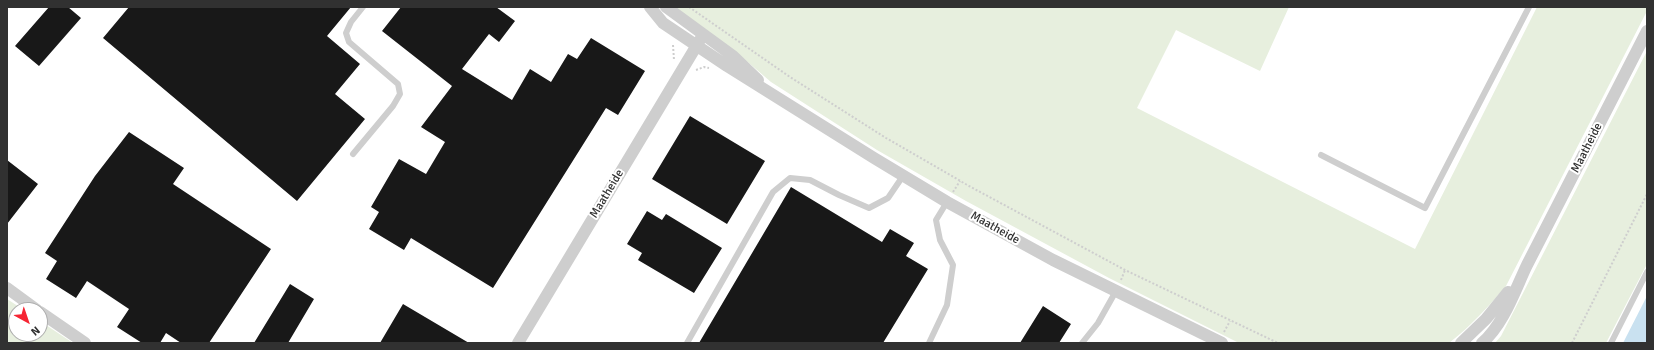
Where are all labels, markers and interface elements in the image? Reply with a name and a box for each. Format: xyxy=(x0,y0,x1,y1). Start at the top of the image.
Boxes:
street label: Maatheide xyxy=(1568,121,1606,175)
street label: Maatheide xyxy=(587,167,627,221)
street label: Maatheide xyxy=(968,209,1022,247)
north arrow xyxy=(8,302,48,342)
text: N xyxy=(28,323,43,338)

